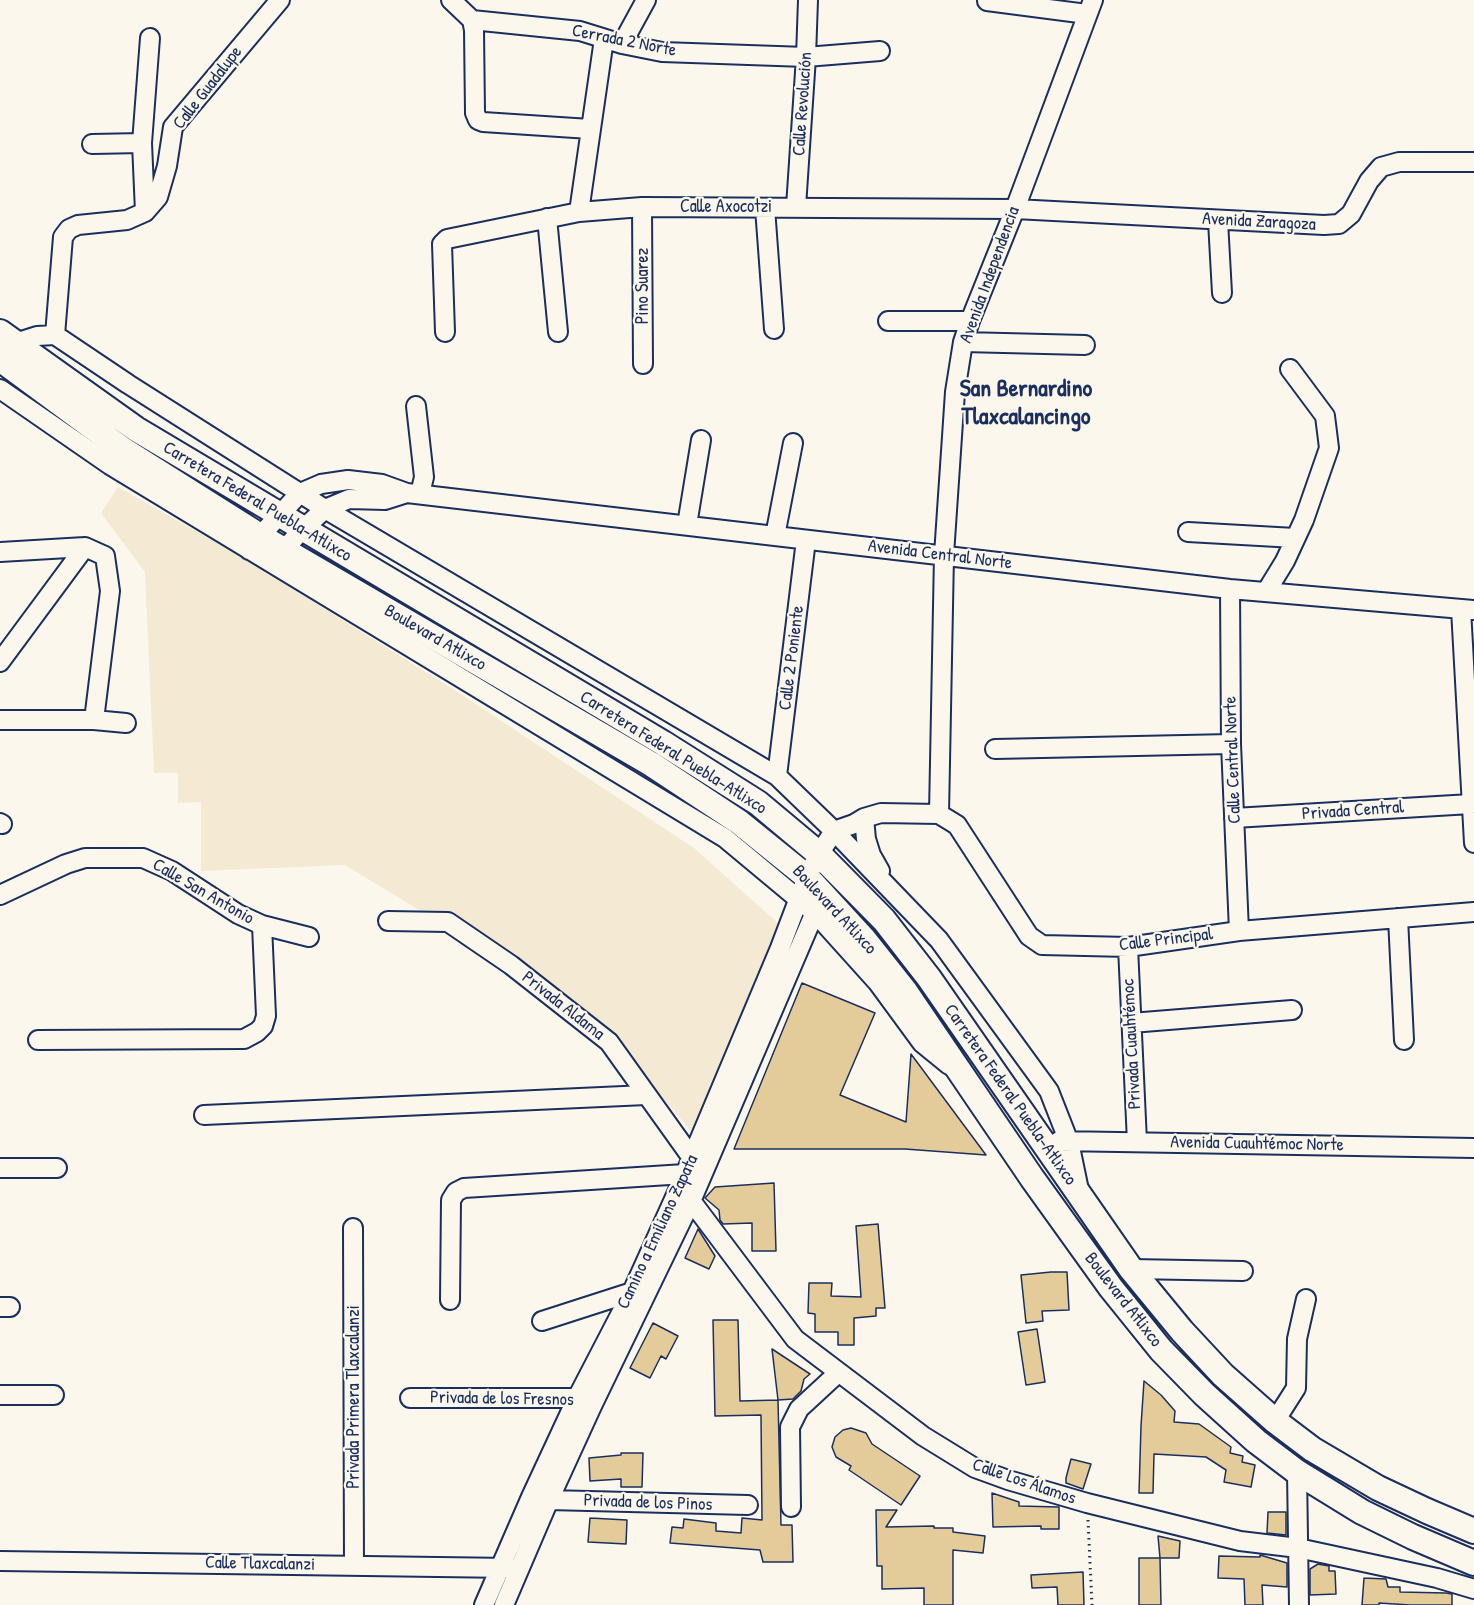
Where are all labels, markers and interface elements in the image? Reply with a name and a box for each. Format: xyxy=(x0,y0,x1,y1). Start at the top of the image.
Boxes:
street label: Cerrada 2 Norte xyxy=(570,20,678,62)
street label: Calle Guadalupe xyxy=(169,42,247,134)
street label: Calle Revolución xyxy=(789,51,817,157)
street label: Calle Axocotzi xyxy=(680,196,772,218)
street label: Avenida Independencia xyxy=(955,204,1025,346)
street label: Avenida Zaragoza xyxy=(1202,208,1316,236)
street label: Pino Suarez xyxy=(632,248,654,324)
district label: San Bernardino Tlaxcalancingo xyxy=(960,376,1092,432)
street label: Carretera Federal Puebla-Atlixco xyxy=(159,437,355,567)
street label: Avenida Central Norte xyxy=(867,535,1013,575)
street label: Boulevard Atlixco xyxy=(380,600,490,676)
street label: Calle 2 Poniente xyxy=(775,604,809,712)
street label: Carretera Federal Puebla-Atlixco xyxy=(576,687,770,819)
street label: Calle Central Norte xyxy=(1220,696,1246,824)
street label: Privada Central xyxy=(1301,797,1405,825)
street label: Calle San Antonio xyxy=(149,854,257,930)
street label: Boulevard Atlixco xyxy=(787,861,881,959)
street label: Calle Principal xyxy=(1118,924,1214,956)
street label: Privada Aldama xyxy=(517,967,609,1045)
street label: Privada Cuauhtémoc xyxy=(1118,978,1146,1110)
street label: Carretera Federal Puebla-Atlixco xyxy=(939,1000,1081,1190)
street label: Avenida Cuauhtémoc Norte xyxy=(1170,1132,1344,1156)
street label: Camino a Emiliano Zapata xyxy=(613,1151,703,1313)
street label: Boulevard Atlixco xyxy=(1079,1248,1167,1352)
street label: Privada Primera Tlaxcalanzi xyxy=(343,1305,365,1489)
street label: Privada de los Fresnos xyxy=(430,1387,574,1411)
street label: Calle Los Álamos xyxy=(969,1454,1079,1510)
street label: Privada de los Pinos xyxy=(583,1490,713,1516)
street label: Calle Tlaxcalanzi xyxy=(205,1552,315,1576)

